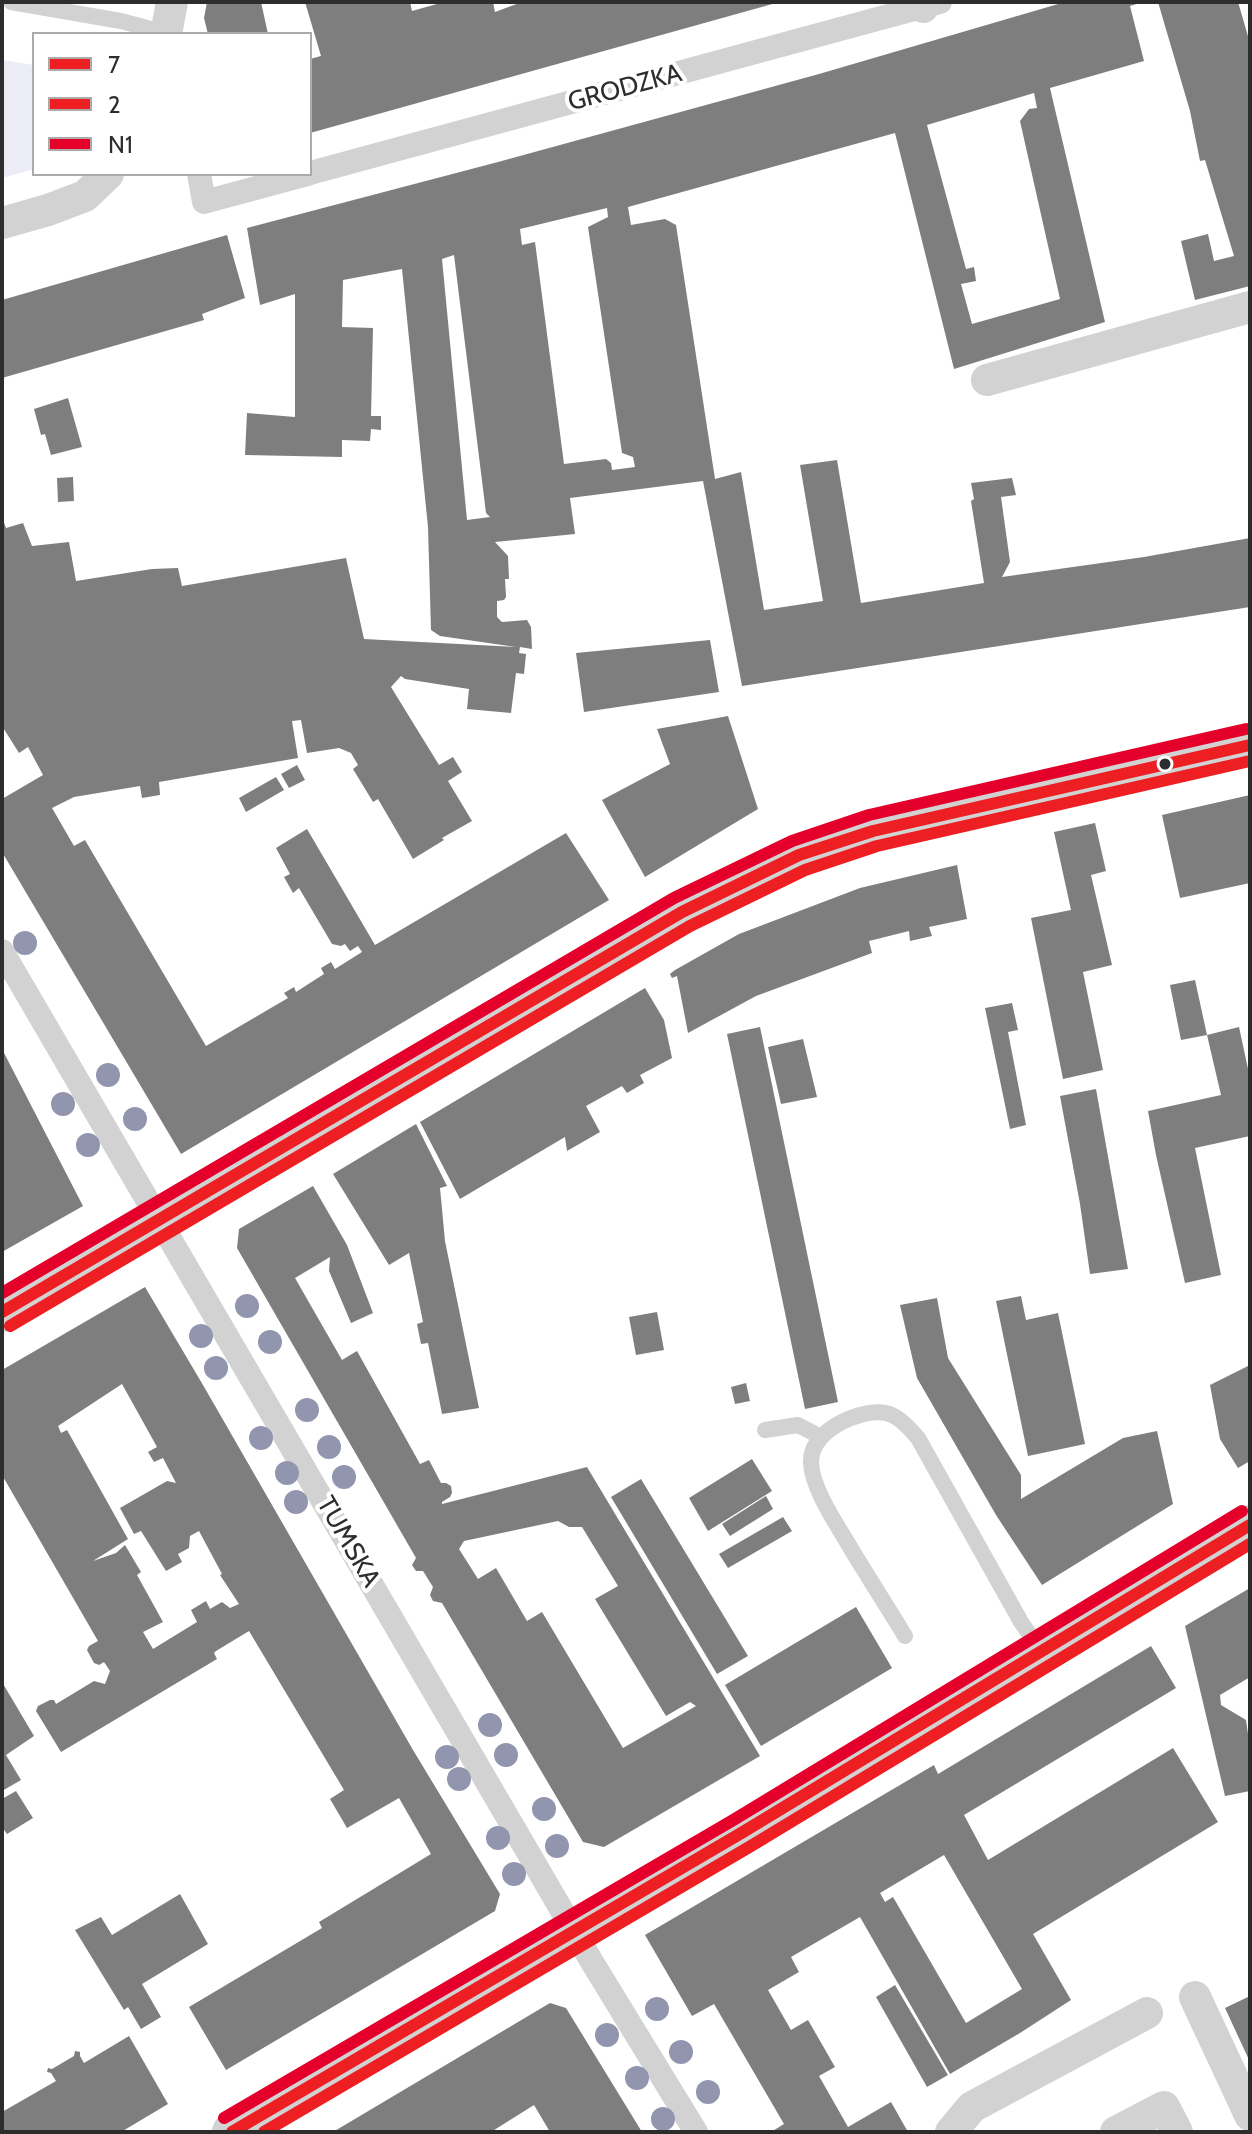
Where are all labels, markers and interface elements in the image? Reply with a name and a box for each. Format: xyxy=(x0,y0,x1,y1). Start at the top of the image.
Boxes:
legend xyxy=(32,32,312,176)
text: 7 xyxy=(108,50,120,79)
street label: GRODZKA xyxy=(565,58,685,118)
text: 2 xyxy=(108,90,121,119)
text: N1 xyxy=(108,130,133,159)
unlabelled marker xyxy=(1157,756,1173,772)
street label: TUMSKA xyxy=(310,1491,386,1593)

